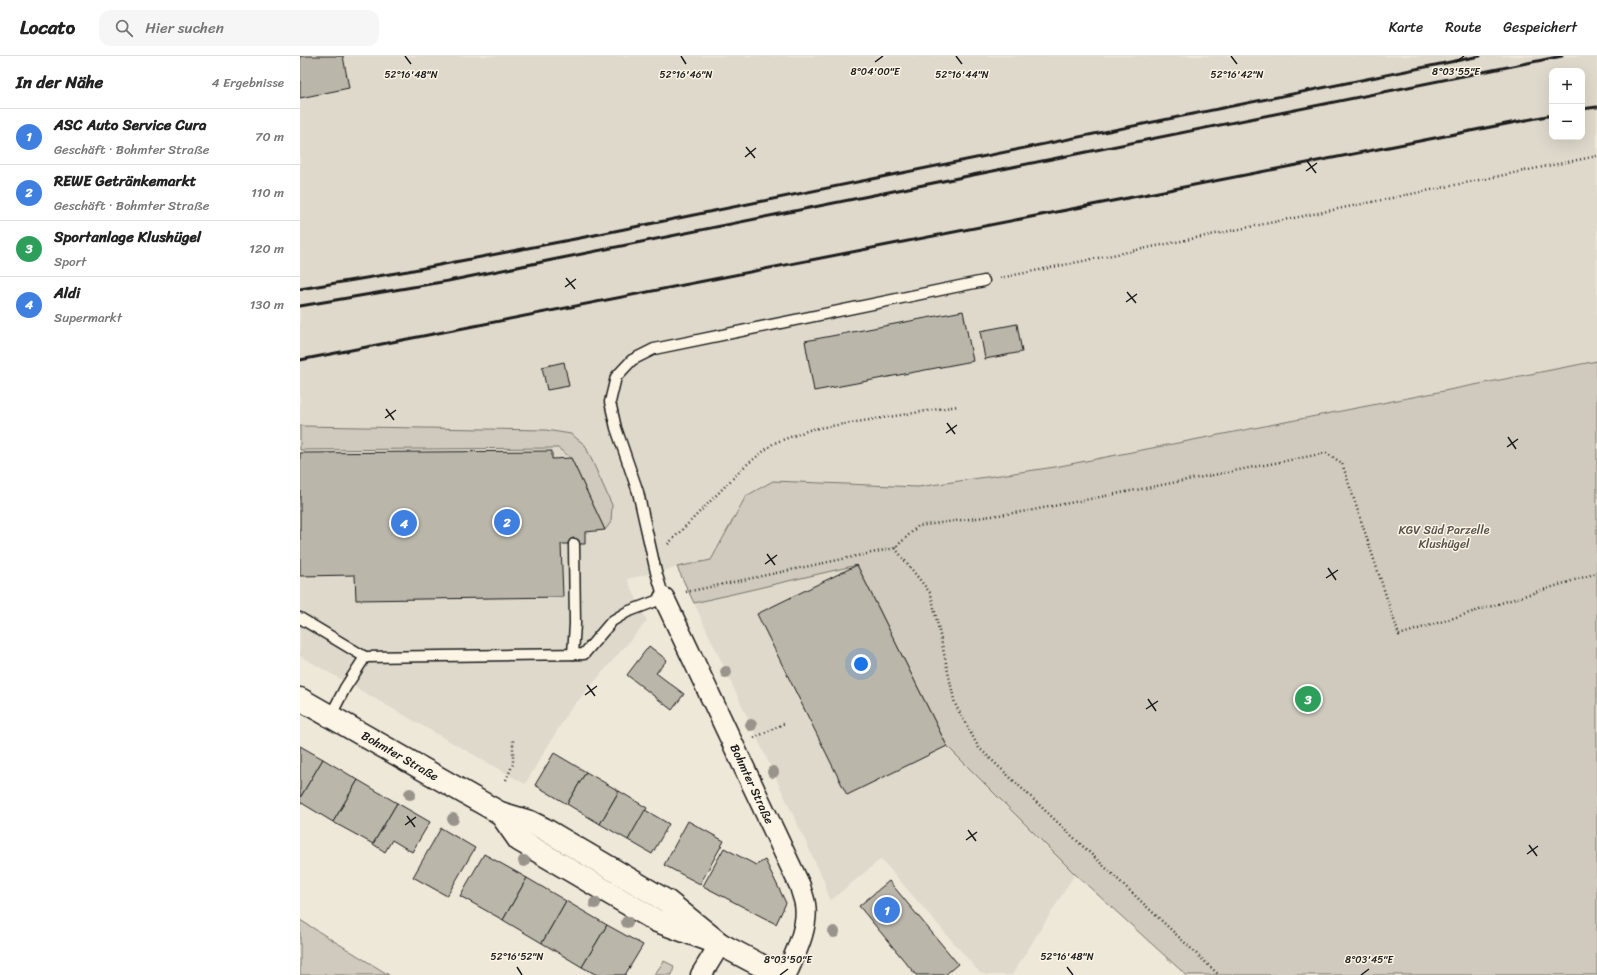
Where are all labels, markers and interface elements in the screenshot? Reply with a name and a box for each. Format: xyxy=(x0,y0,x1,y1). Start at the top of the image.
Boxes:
search box xyxy=(99,10,379,46)
text: Locato xyxy=(20,11,75,44)
text: Hier suchen xyxy=(145,15,224,41)
text: Karte xyxy=(1389,15,1423,40)
text: Route xyxy=(1445,15,1481,40)
text: Gespeichert xyxy=(1503,15,1577,40)
icon: search xyxy=(113,17,135,39)
text: 8°04'00"E xyxy=(851,63,901,81)
text: 8°03'55"E xyxy=(1432,63,1481,81)
text: 52°16'48"N xyxy=(384,66,438,84)
text: 52°16'46"N xyxy=(660,66,712,84)
text: 52°16'44"N xyxy=(935,66,989,84)
text: 52°16'42"N xyxy=(1211,66,1264,84)
text: In der Nähe xyxy=(16,67,103,97)
map controls xyxy=(1549,68,1585,140)
button: + xyxy=(1549,68,1585,104)
text: 4 Ergebnisse xyxy=(212,71,284,94)
button: − xyxy=(1549,104,1585,140)
text: ASC Auto Service Cura xyxy=(54,112,206,138)
text: 1 xyxy=(26,125,32,148)
text: 70 m xyxy=(255,125,284,148)
text: Geschäft · Bohmter Straße xyxy=(54,138,209,161)
text: REWE Getränkemarkt xyxy=(54,168,196,194)
text: 2 xyxy=(25,181,33,204)
text: 110 m xyxy=(251,181,284,204)
text: Geschäft · Bohmter Straße xyxy=(54,194,209,217)
text: Sportanlage Klushügel xyxy=(54,224,201,250)
text: 3 xyxy=(25,237,33,260)
text: 120 m xyxy=(249,237,284,260)
text: Sport xyxy=(54,250,86,273)
text: Aldi xyxy=(54,280,80,306)
text: 4 xyxy=(25,293,33,316)
text: 130 m xyxy=(250,293,284,316)
text: Supermarkt xyxy=(54,306,122,329)
pin: 2 xyxy=(494,507,520,537)
pin: 4 xyxy=(391,508,417,538)
park label: KGV Süd Parzelle Klushügel xyxy=(1399,519,1490,555)
your location xyxy=(851,654,871,674)
pin: 3 xyxy=(1295,684,1321,714)
street label: Bohmter Straße xyxy=(357,725,443,787)
street label: Bohmter Straße xyxy=(724,740,780,828)
pin: 1 xyxy=(874,895,900,925)
text: 52°16'52"N xyxy=(491,948,543,966)
text: 52°16'48"N xyxy=(1040,948,1094,966)
text: 8°03'50"E xyxy=(764,951,813,969)
text: 8°03'45"E xyxy=(1345,951,1394,969)

